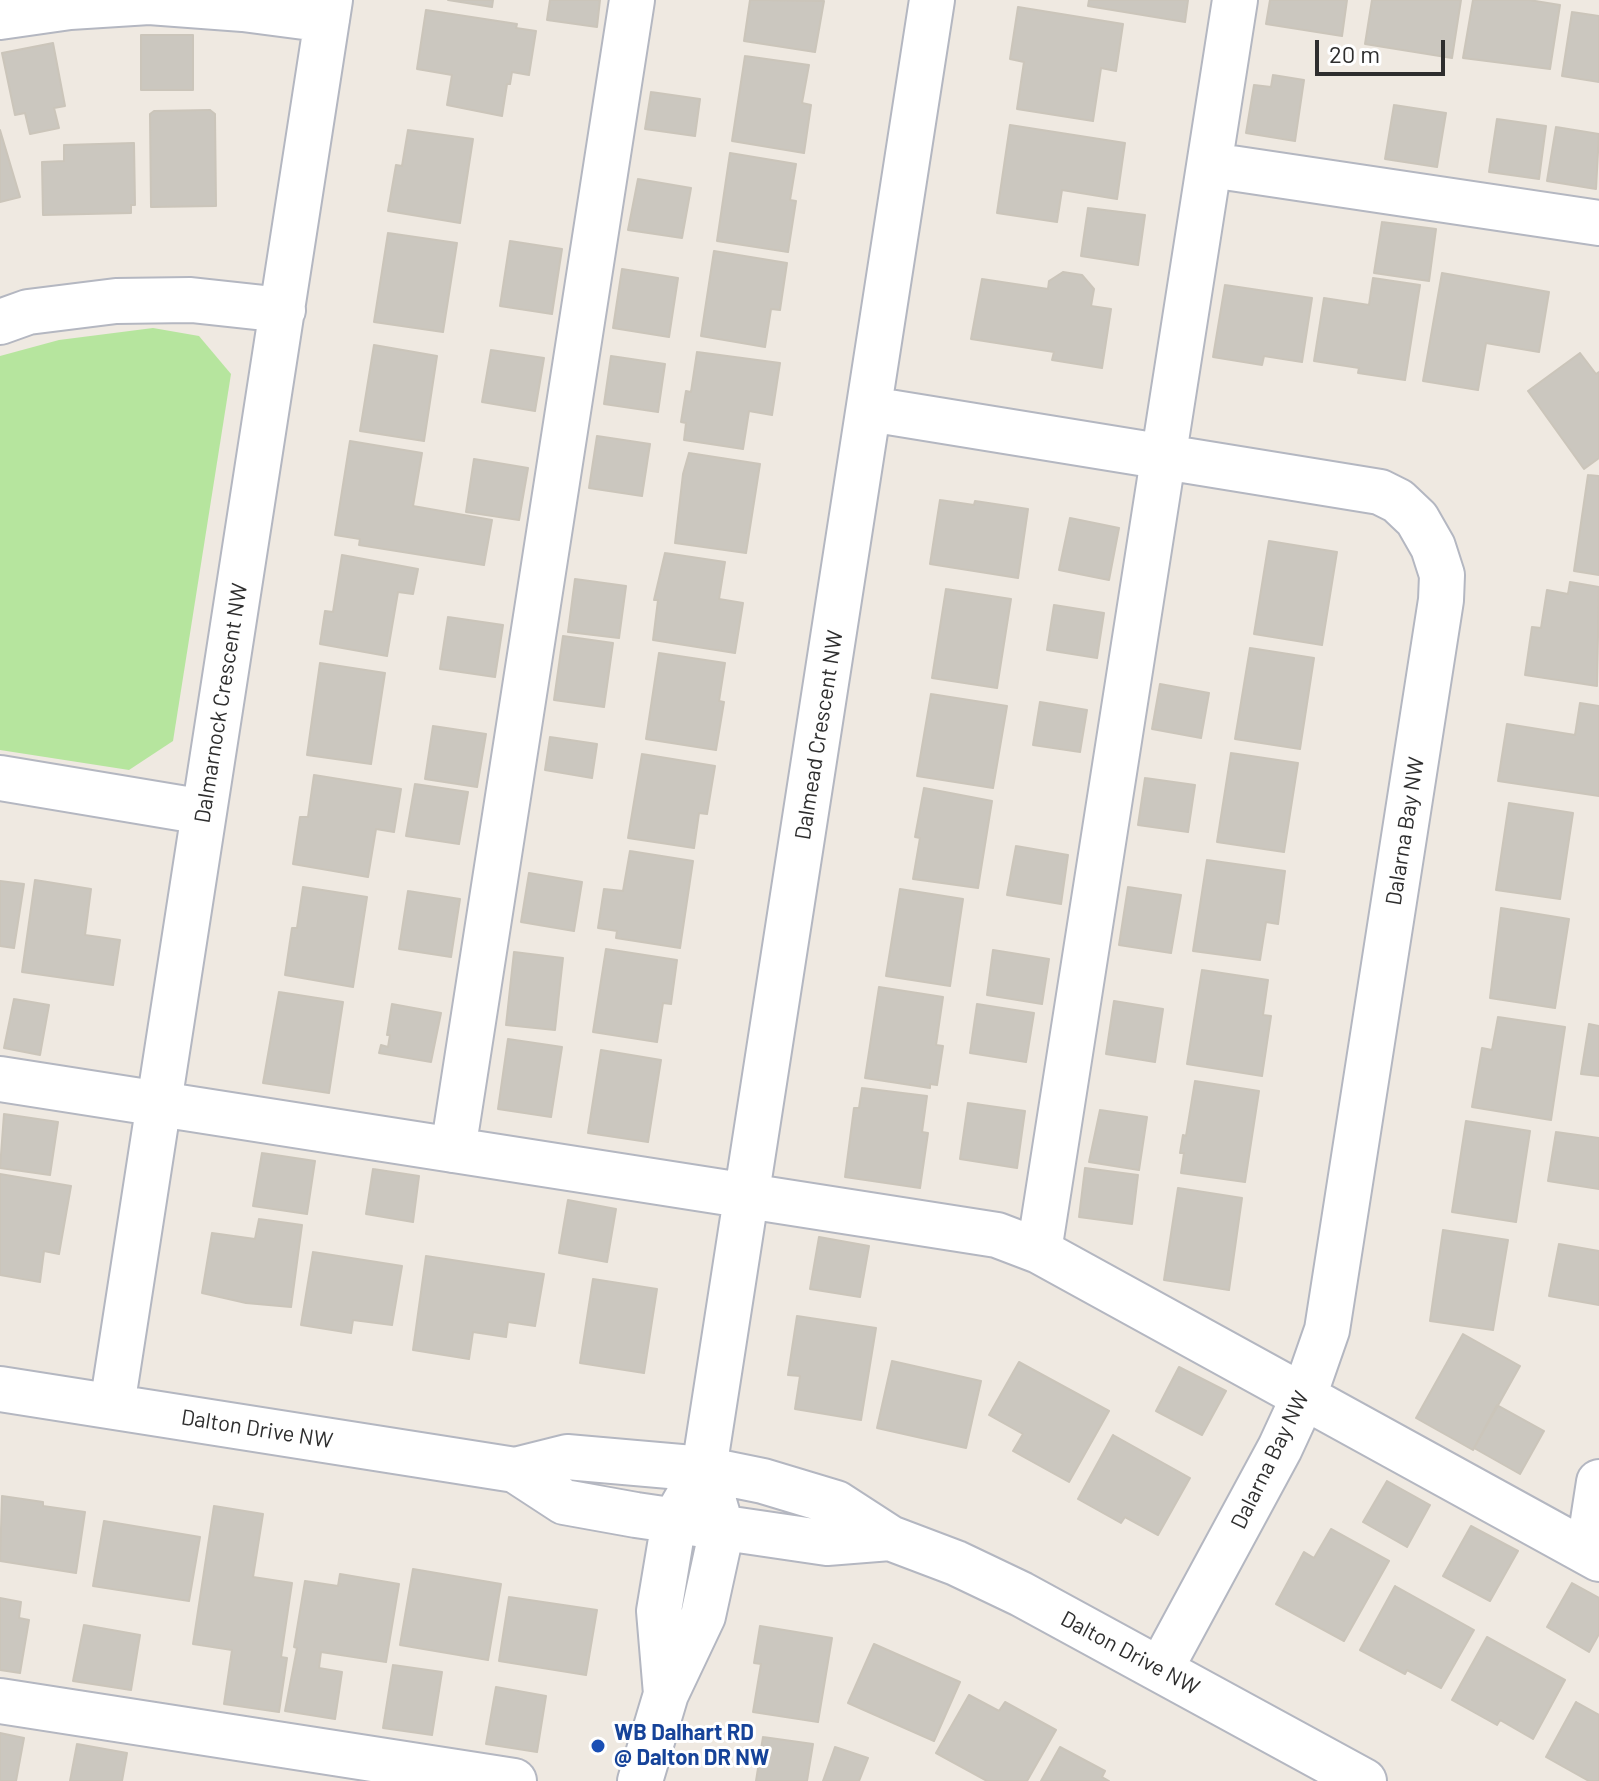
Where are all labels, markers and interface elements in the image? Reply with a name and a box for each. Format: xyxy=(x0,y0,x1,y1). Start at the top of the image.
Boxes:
scale bar xyxy=(1319,24,1449,74)
text: 20 m xyxy=(1329,39,1380,68)
street label: Dalmarnock Crescent NW xyxy=(189,581,253,825)
street label: Dalmead Crescent NW xyxy=(789,628,849,842)
street label: Dalarna Bay NW xyxy=(1380,755,1430,907)
street label: Dalarna Bay NW xyxy=(1225,1387,1315,1533)
street label: Dalton Drive NW xyxy=(179,1404,335,1454)
street label: Dalton Drive NW xyxy=(1056,1605,1204,1701)
place label: WB Dalhart RD @ Dalton DR NW xyxy=(614,1720,769,1772)
marker: WB Dalhart RD @ Dalton DR NW xyxy=(589,1737,607,1755)

